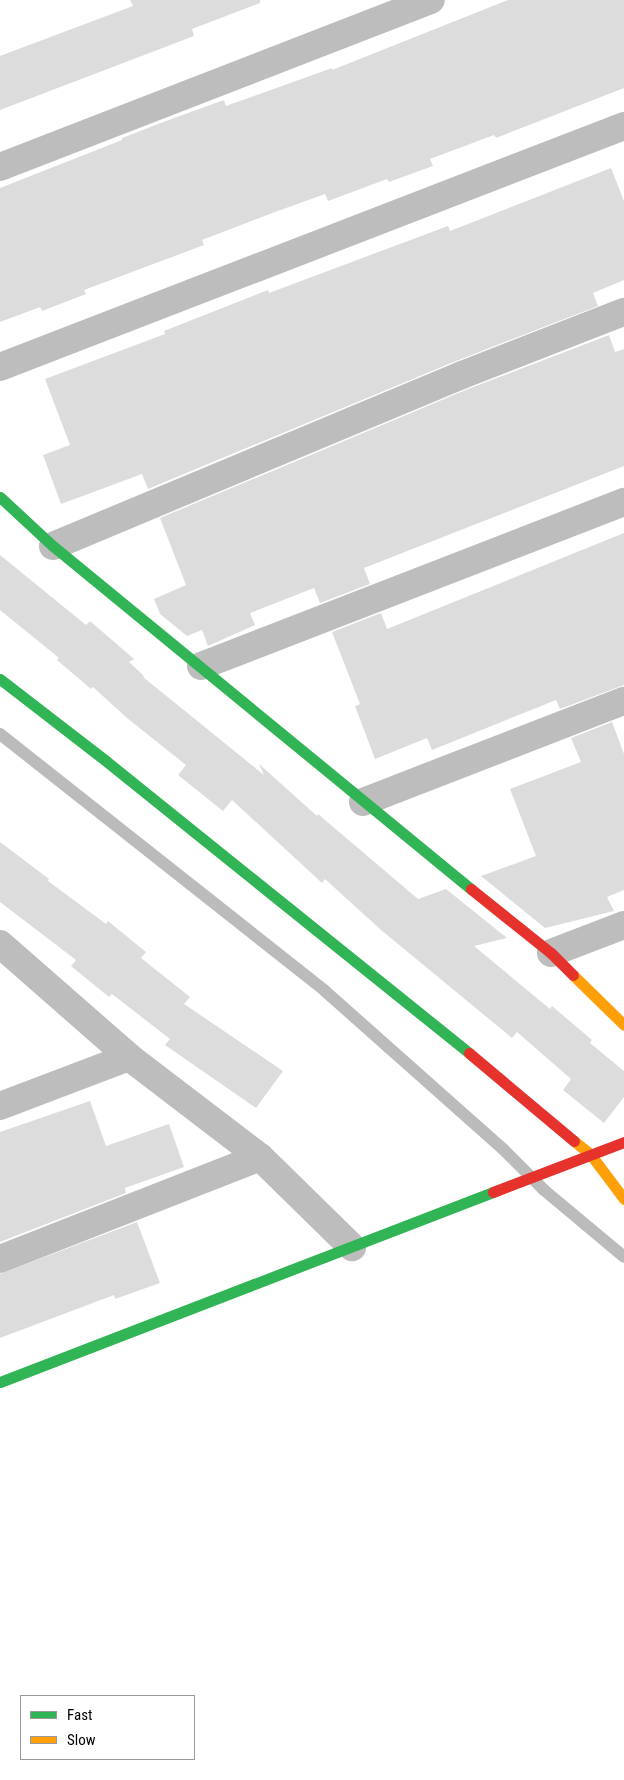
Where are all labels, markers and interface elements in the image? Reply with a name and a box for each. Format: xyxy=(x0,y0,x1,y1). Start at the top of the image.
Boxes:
legend xyxy=(20,1695,195,1760)
text: Fast xyxy=(67,1706,92,1724)
text: Slow xyxy=(67,1731,96,1749)

